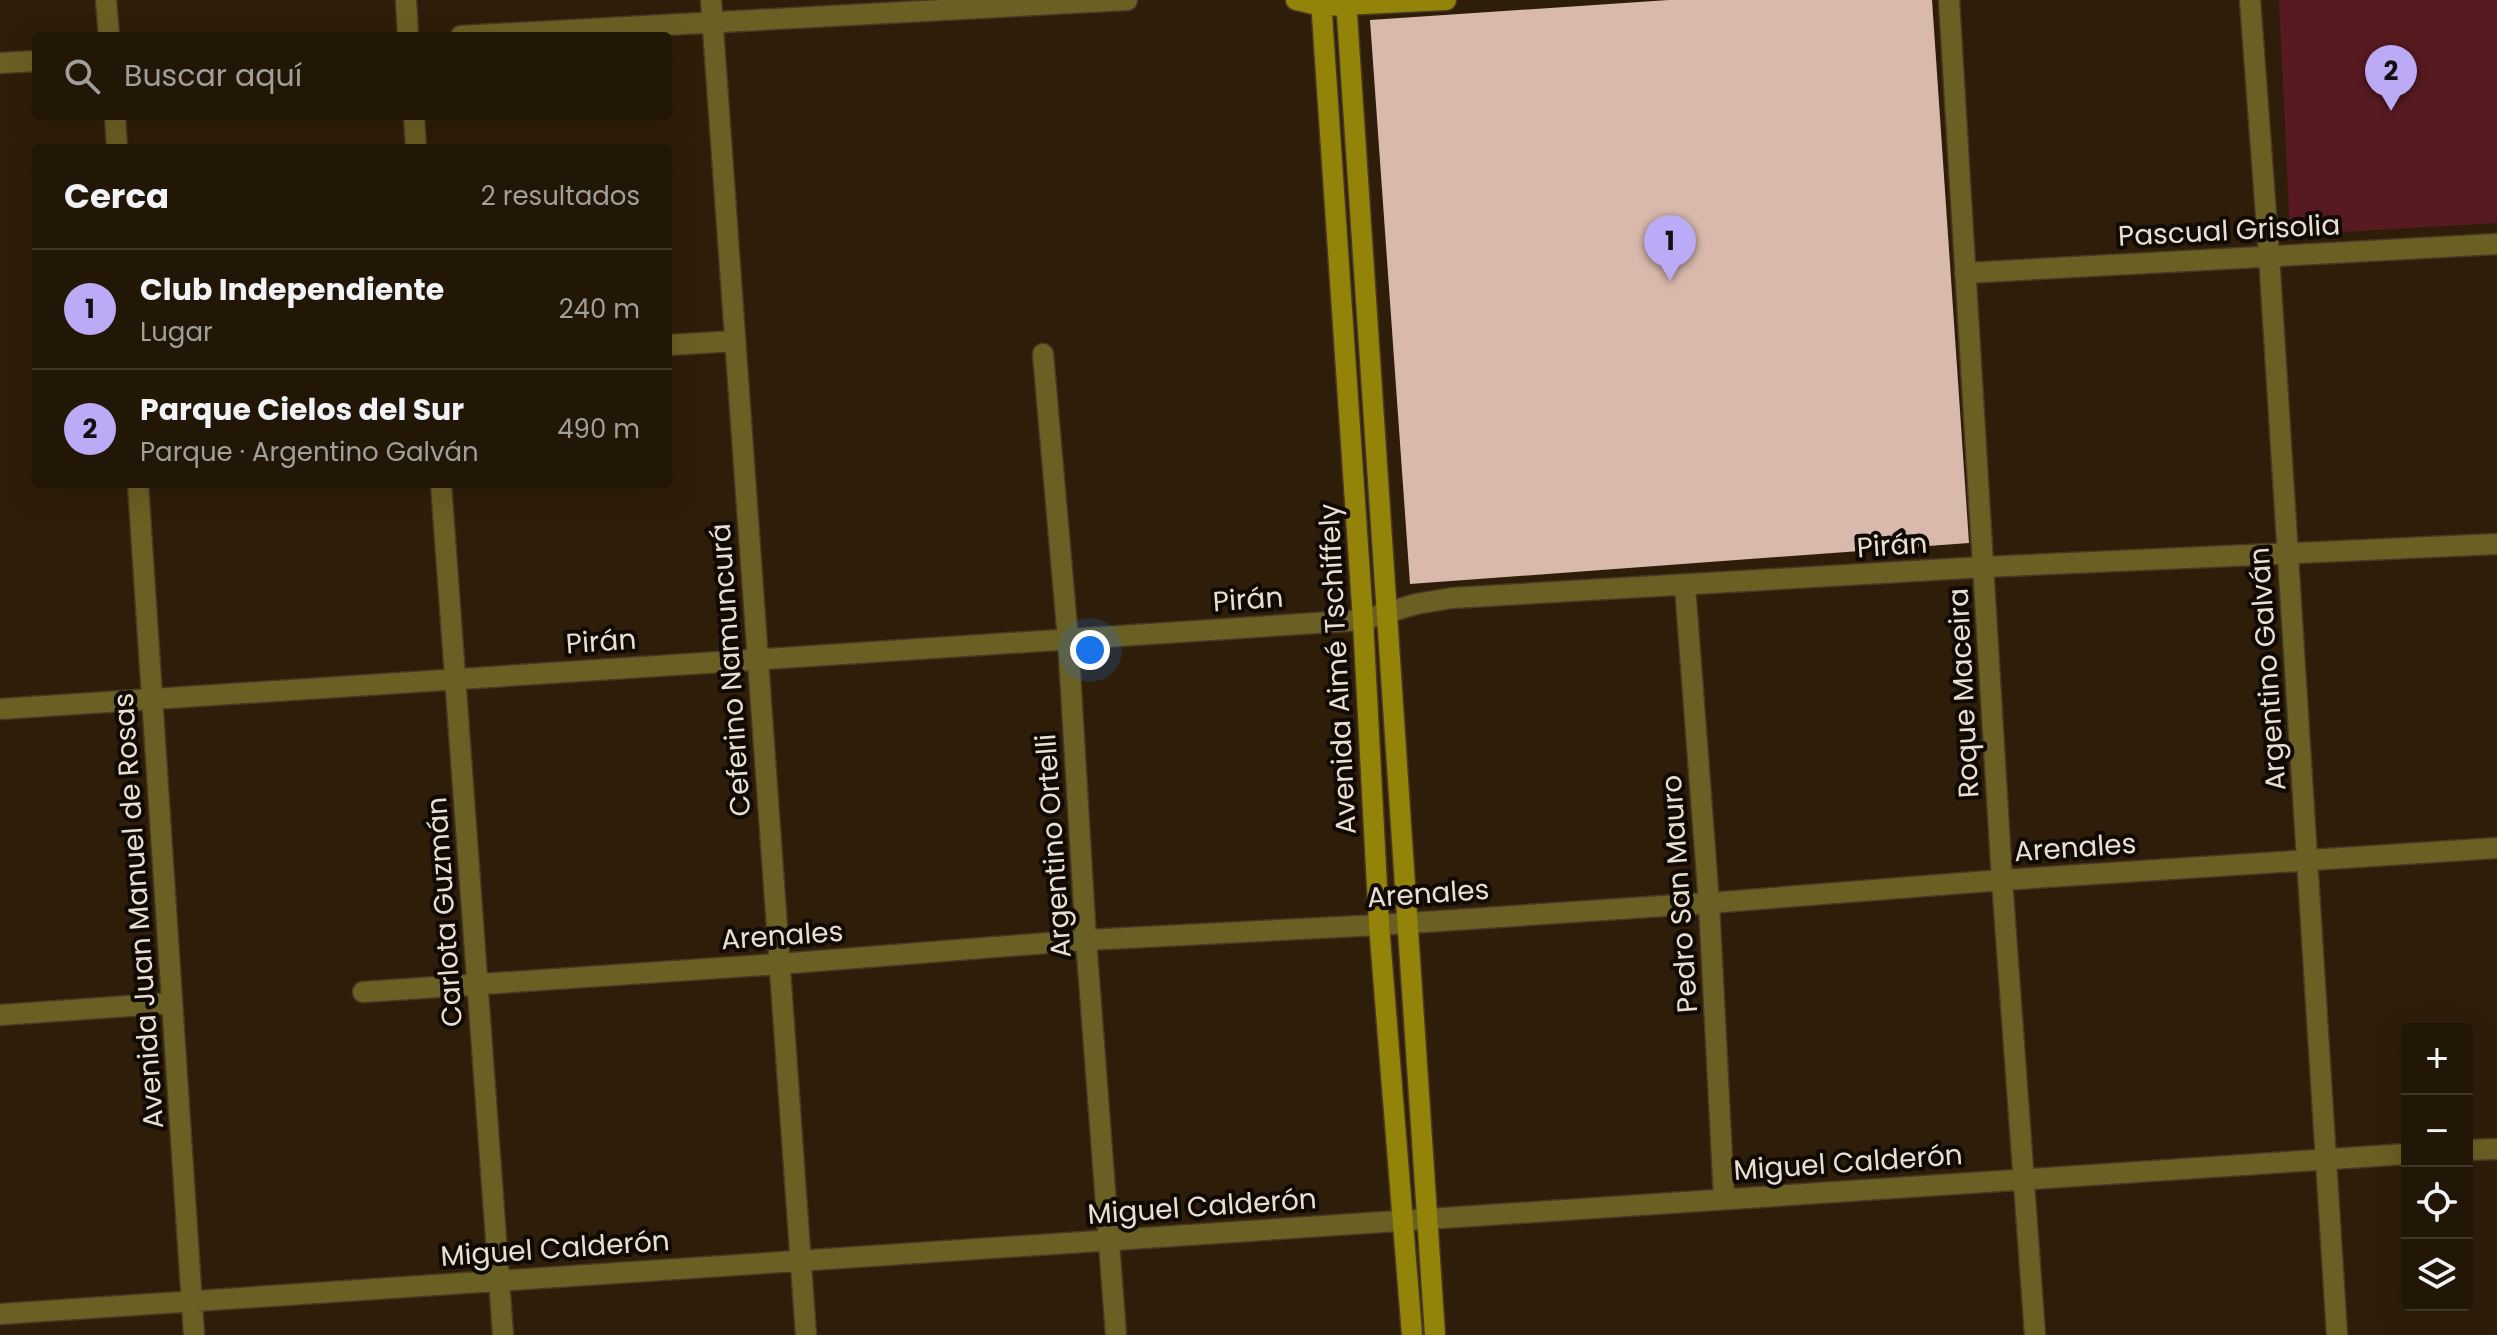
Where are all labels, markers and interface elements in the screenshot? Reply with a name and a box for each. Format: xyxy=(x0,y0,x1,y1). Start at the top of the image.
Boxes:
search box xyxy=(32,32,672,120)
pin: 2 xyxy=(2365,45,2417,111)
icon: search xyxy=(60,54,104,98)
text: Buscar aquí xyxy=(124,54,302,97)
text: Cerca xyxy=(64,172,169,220)
text: 2 resultados xyxy=(481,178,640,214)
street label: Pascual Grisolia xyxy=(2117,205,2341,256)
pin: 1 xyxy=(1644,215,1696,281)
text: Club Independiente xyxy=(140,268,444,311)
text: 1 xyxy=(85,291,95,327)
text: 240 m xyxy=(559,291,640,327)
text: Lugar xyxy=(140,314,213,350)
text: Parque Cielos del Sur xyxy=(140,388,464,431)
text: 2 xyxy=(83,411,97,447)
text: 490 m xyxy=(557,411,640,447)
text: Parque · Argentino Galván xyxy=(140,434,479,470)
street label: Avenida Aimé Tschiffely xyxy=(1309,502,1366,836)
street label: Ceferino Namuncurá xyxy=(701,522,760,818)
street label: Pirán xyxy=(1856,524,1929,567)
street label: Argentino Galván xyxy=(2240,546,2295,792)
street label: Pirán xyxy=(1212,578,1285,621)
street label: Roque Maceira xyxy=(1939,587,1988,799)
street label: Pirán xyxy=(565,620,638,663)
your location xyxy=(1070,630,1110,670)
street label: Avenida Juan Manuel de Rosas xyxy=(104,692,173,1130)
street label: Argentino Ortelli xyxy=(1026,733,1081,959)
street label: Pedro San Mauro xyxy=(1652,774,1707,1014)
street label: Carlota Guzmán xyxy=(417,796,472,1028)
street label: Arenales xyxy=(2013,824,2137,871)
street label: Arenales xyxy=(1366,870,1490,917)
street label: Arenales xyxy=(720,912,844,959)
map controls xyxy=(2401,1023,2473,1311)
button: + xyxy=(2401,1023,2473,1095)
button: − xyxy=(2401,1095,2473,1167)
street label: Miguel Calderón xyxy=(1732,1135,1964,1190)
button: locate xyxy=(2401,1167,2473,1239)
street label: Miguel Calderón xyxy=(1086,1179,1318,1234)
street label: Miguel Calderón xyxy=(439,1221,671,1276)
button: layers xyxy=(2401,1239,2473,1311)

